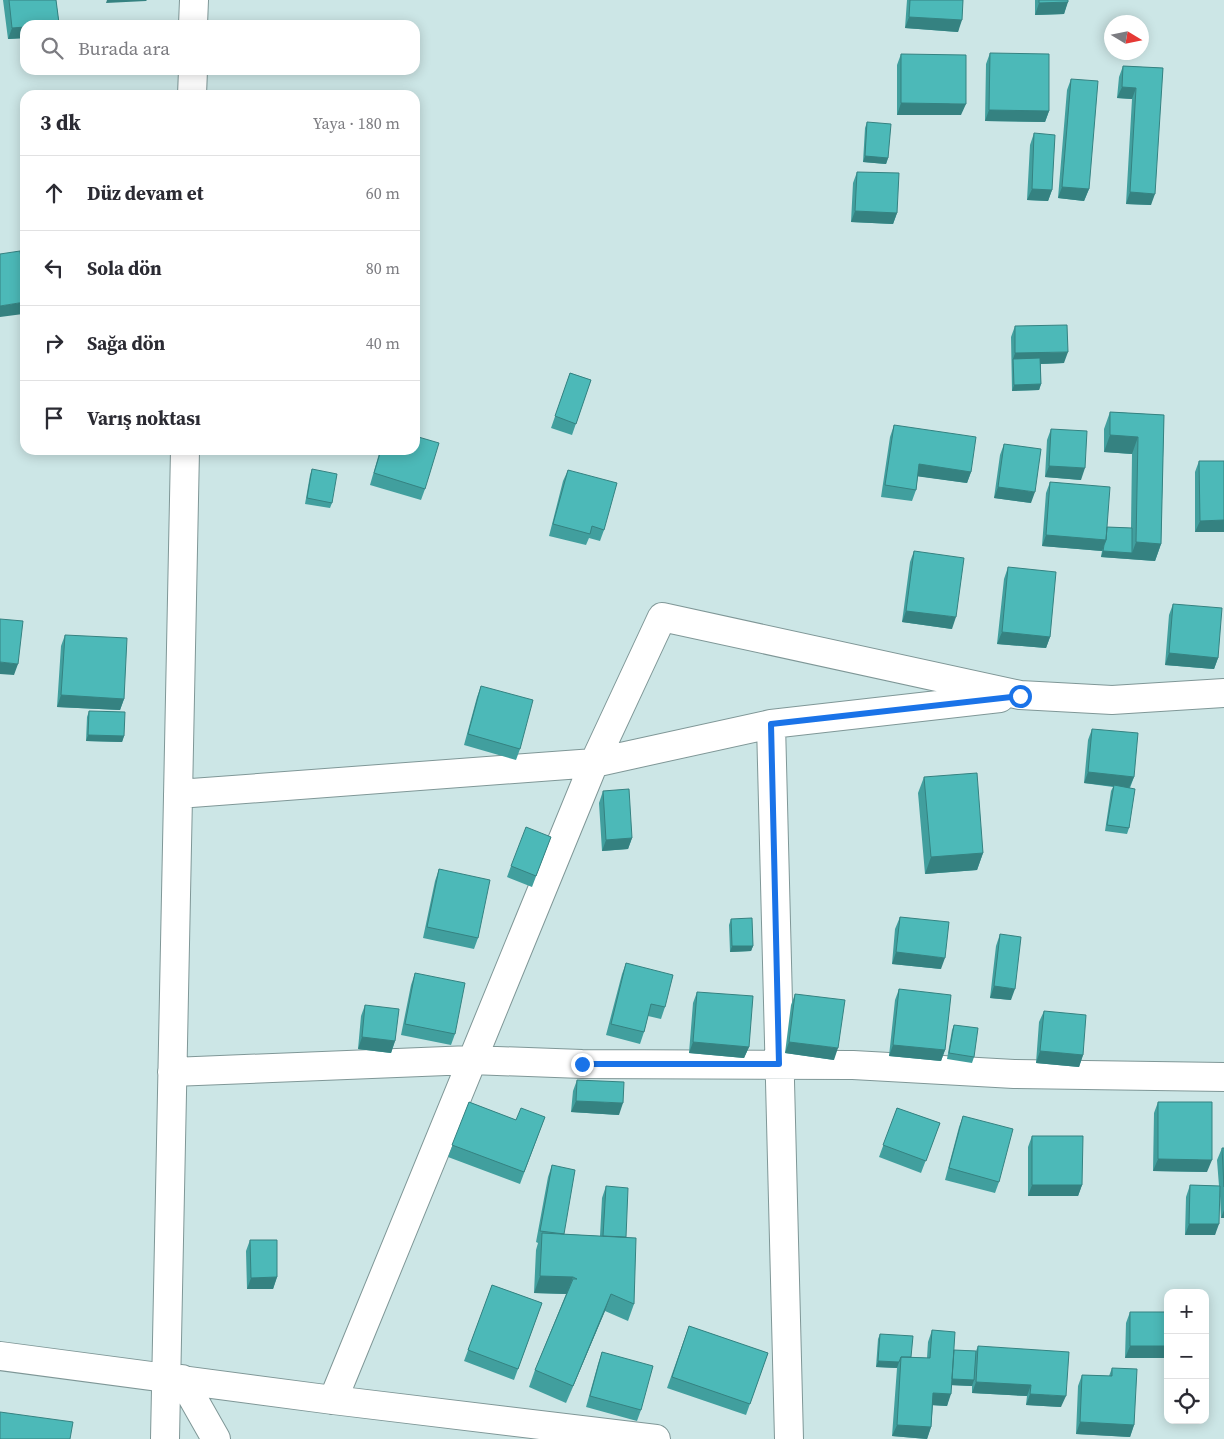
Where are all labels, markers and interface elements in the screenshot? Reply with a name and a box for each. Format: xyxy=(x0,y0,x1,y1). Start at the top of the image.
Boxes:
north arrow xyxy=(1104,15,1149,60)
search box xyxy=(20,20,420,75)
icon: search xyxy=(38,34,66,62)
text: Burada ara xyxy=(78,35,170,61)
text: 3 dk xyxy=(40,108,81,137)
text: Yaya · 180 m xyxy=(313,112,400,134)
icon: ahead xyxy=(40,179,68,207)
text: Düz devam et xyxy=(87,180,204,206)
text: 60 m xyxy=(366,182,400,204)
icon: left xyxy=(40,254,68,282)
text: Sola dön xyxy=(87,255,162,281)
text: 80 m xyxy=(366,257,400,279)
icon: right xyxy=(40,329,68,357)
text: Sağa dön xyxy=(87,330,165,356)
text: 40 m xyxy=(366,332,400,354)
icon: arrive xyxy=(40,404,68,432)
text: Varış noktası xyxy=(87,405,201,431)
route start xyxy=(1009,685,1032,708)
route end xyxy=(571,1053,594,1076)
map controls xyxy=(1164,1289,1209,1424)
button: + xyxy=(1164,1289,1209,1334)
button: − xyxy=(1164,1334,1209,1379)
button: locate xyxy=(1164,1379,1209,1424)

